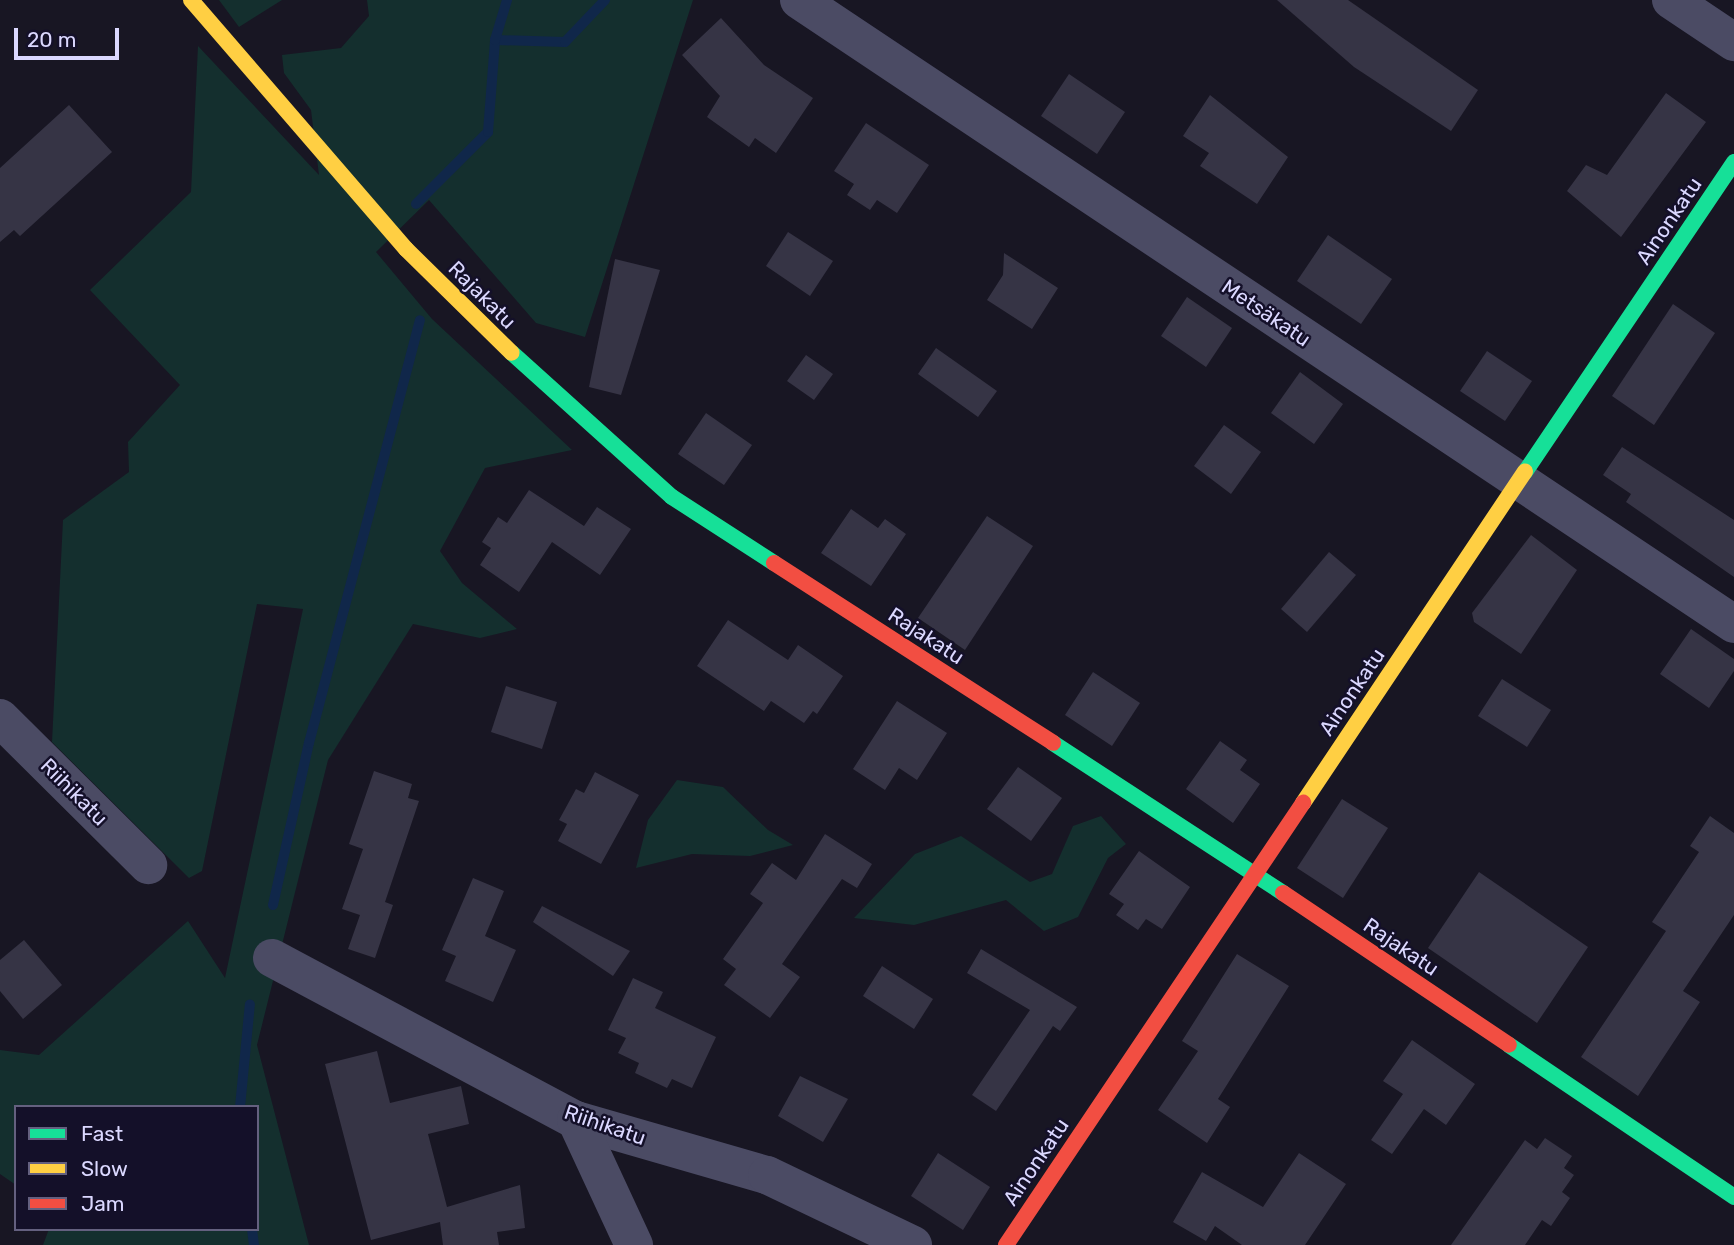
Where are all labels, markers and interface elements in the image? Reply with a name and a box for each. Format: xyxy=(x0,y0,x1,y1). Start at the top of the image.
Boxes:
scale bar xyxy=(18,14,122,58)
text: 20 m xyxy=(27,27,76,52)
street label: Ainonkatu xyxy=(1631,173,1707,269)
street label: Rajakatu xyxy=(443,256,521,334)
street label: Metsäkatu xyxy=(1217,274,1315,352)
street label: Rajakatu xyxy=(883,602,969,670)
street label: Ainonkatu xyxy=(1314,644,1390,740)
street label: Riihikatu xyxy=(35,753,113,831)
street label: Rajakatu xyxy=(1359,913,1443,981)
street label: Riihikatu xyxy=(561,1099,649,1151)
legend xyxy=(14,1105,259,1231)
street label: Ainonkatu xyxy=(998,1114,1074,1210)
text: Fast xyxy=(81,1121,123,1146)
text: Slow xyxy=(81,1156,128,1181)
text: Jam xyxy=(81,1191,125,1216)

